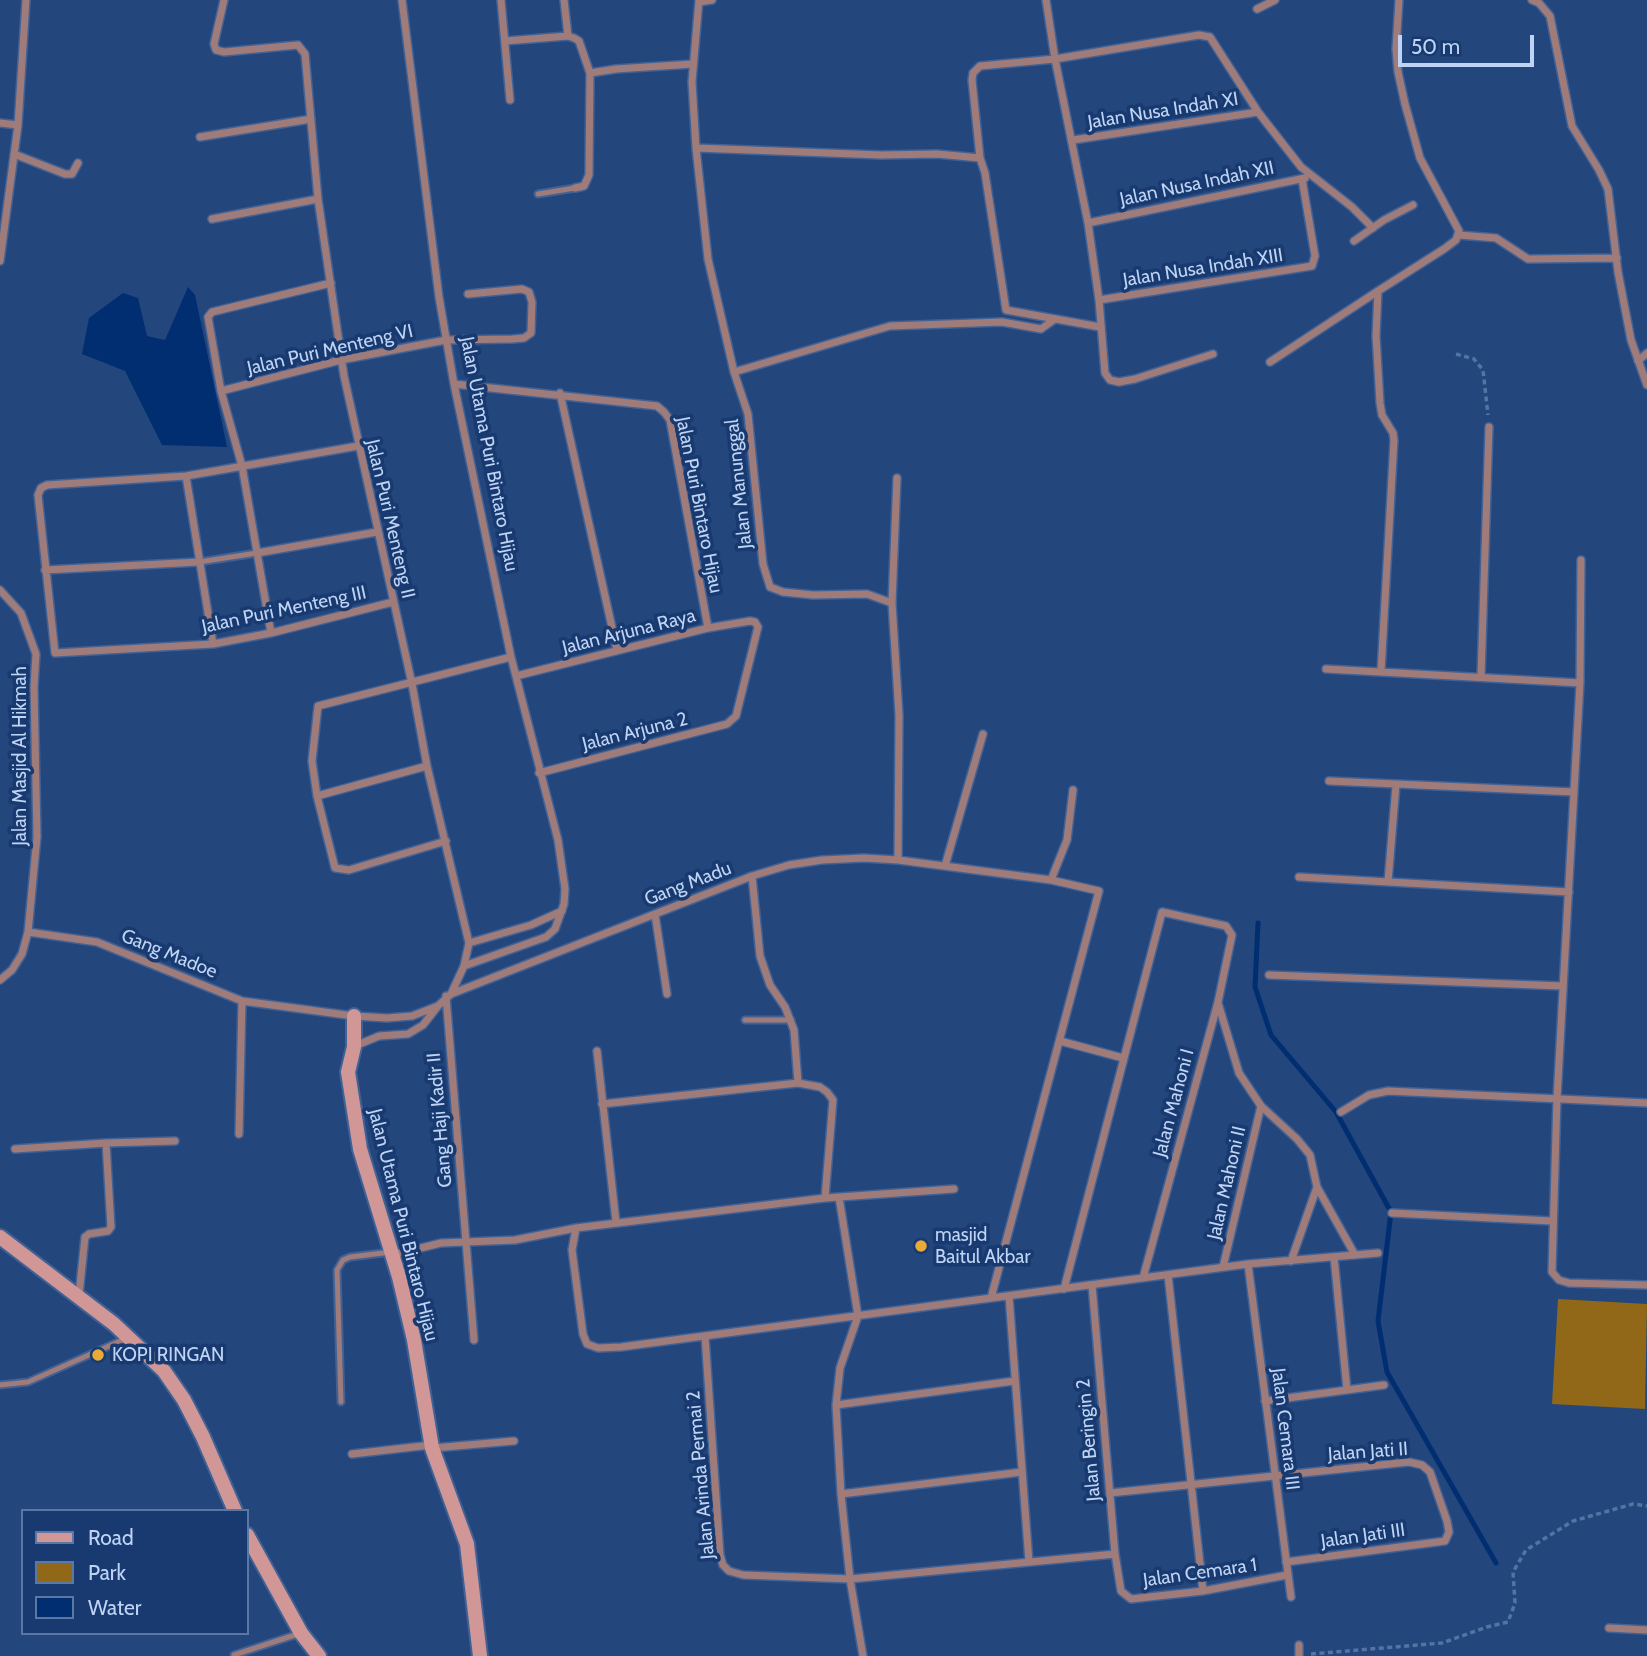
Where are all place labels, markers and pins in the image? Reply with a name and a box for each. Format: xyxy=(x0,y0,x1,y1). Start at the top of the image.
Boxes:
place label: masjid Baitul Akbar xyxy=(935,1224,1030,1268)
marker: masjid Baitul Akbar xyxy=(913,1238,929,1254)
place label: KOPI RINGAN xyxy=(112,1344,224,1366)
marker: KOPI RINGAN xyxy=(90,1347,106,1363)

